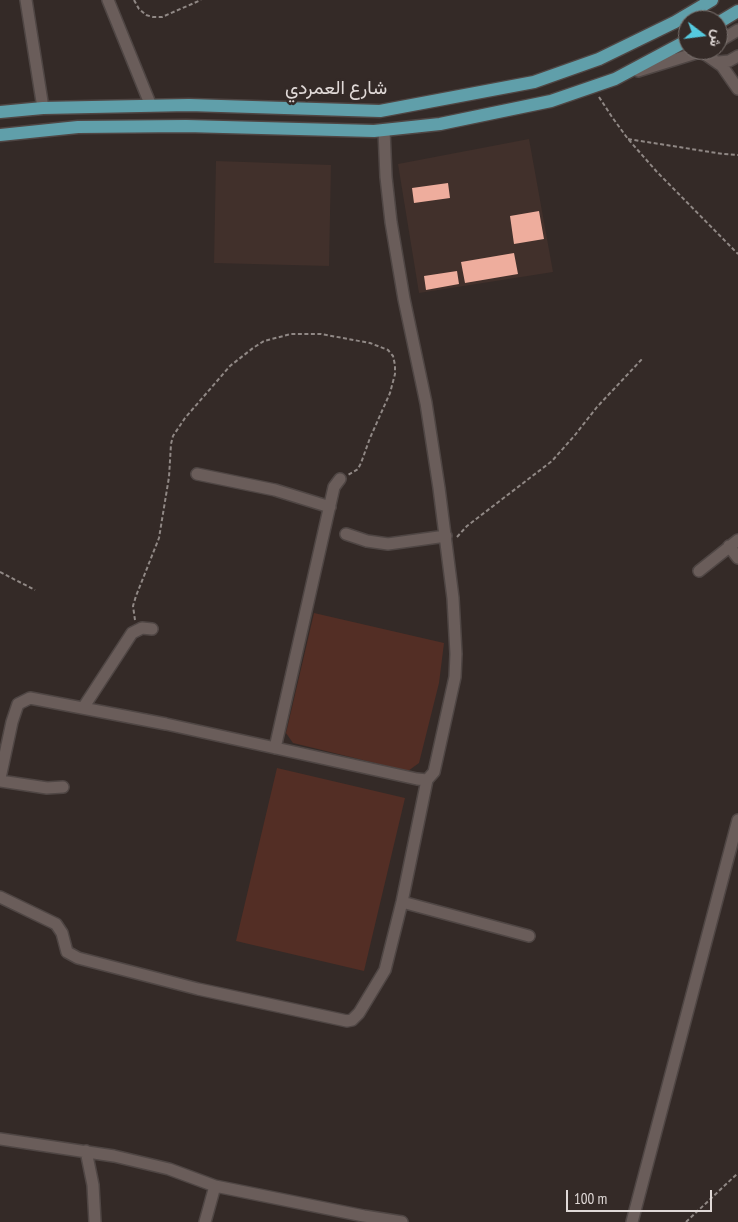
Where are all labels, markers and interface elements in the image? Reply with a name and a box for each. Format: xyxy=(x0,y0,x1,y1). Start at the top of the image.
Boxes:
north arrow xyxy=(678,10,728,60)
text: ش xyxy=(706,28,727,49)
street label: شارع العمردي xyxy=(285,78,387,100)
scale bar xyxy=(568,1180,714,1212)
text: 100 m xyxy=(574,1189,607,1208)

